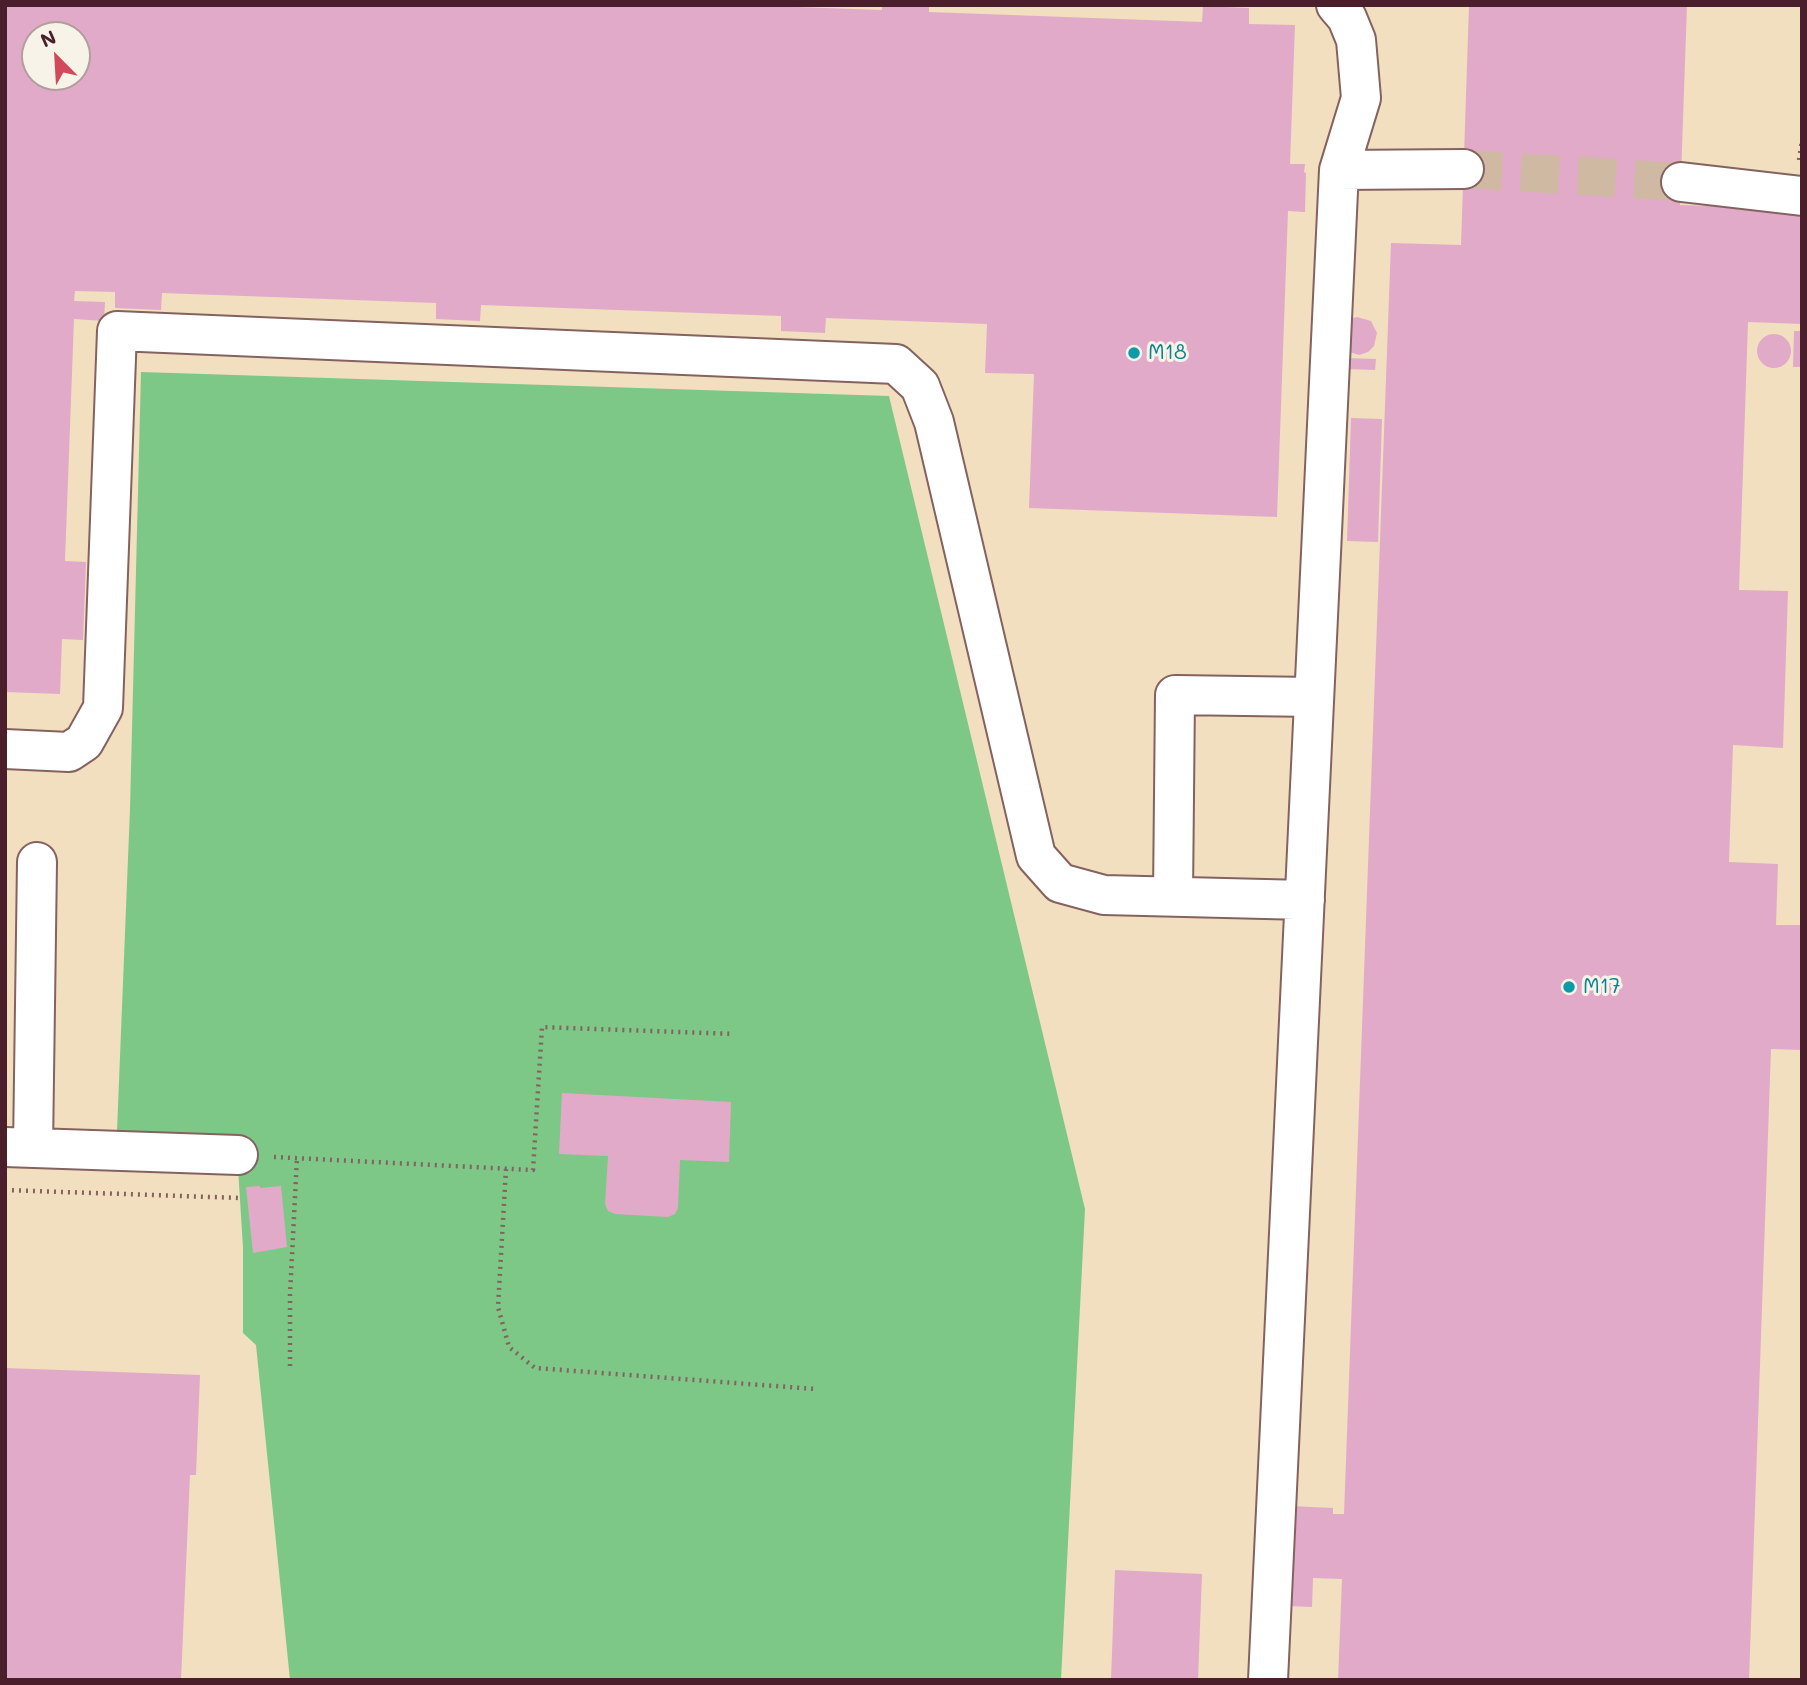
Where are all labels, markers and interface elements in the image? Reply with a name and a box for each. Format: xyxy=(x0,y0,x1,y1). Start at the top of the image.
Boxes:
north arrow xyxy=(21,21,91,91)
text: N xyxy=(36,24,60,53)
place label: M18 xyxy=(1148,340,1187,366)
marker: M18 xyxy=(1126,345,1142,361)
place label: M17 xyxy=(1583,974,1621,1000)
marker: M17 xyxy=(1561,979,1577,995)

